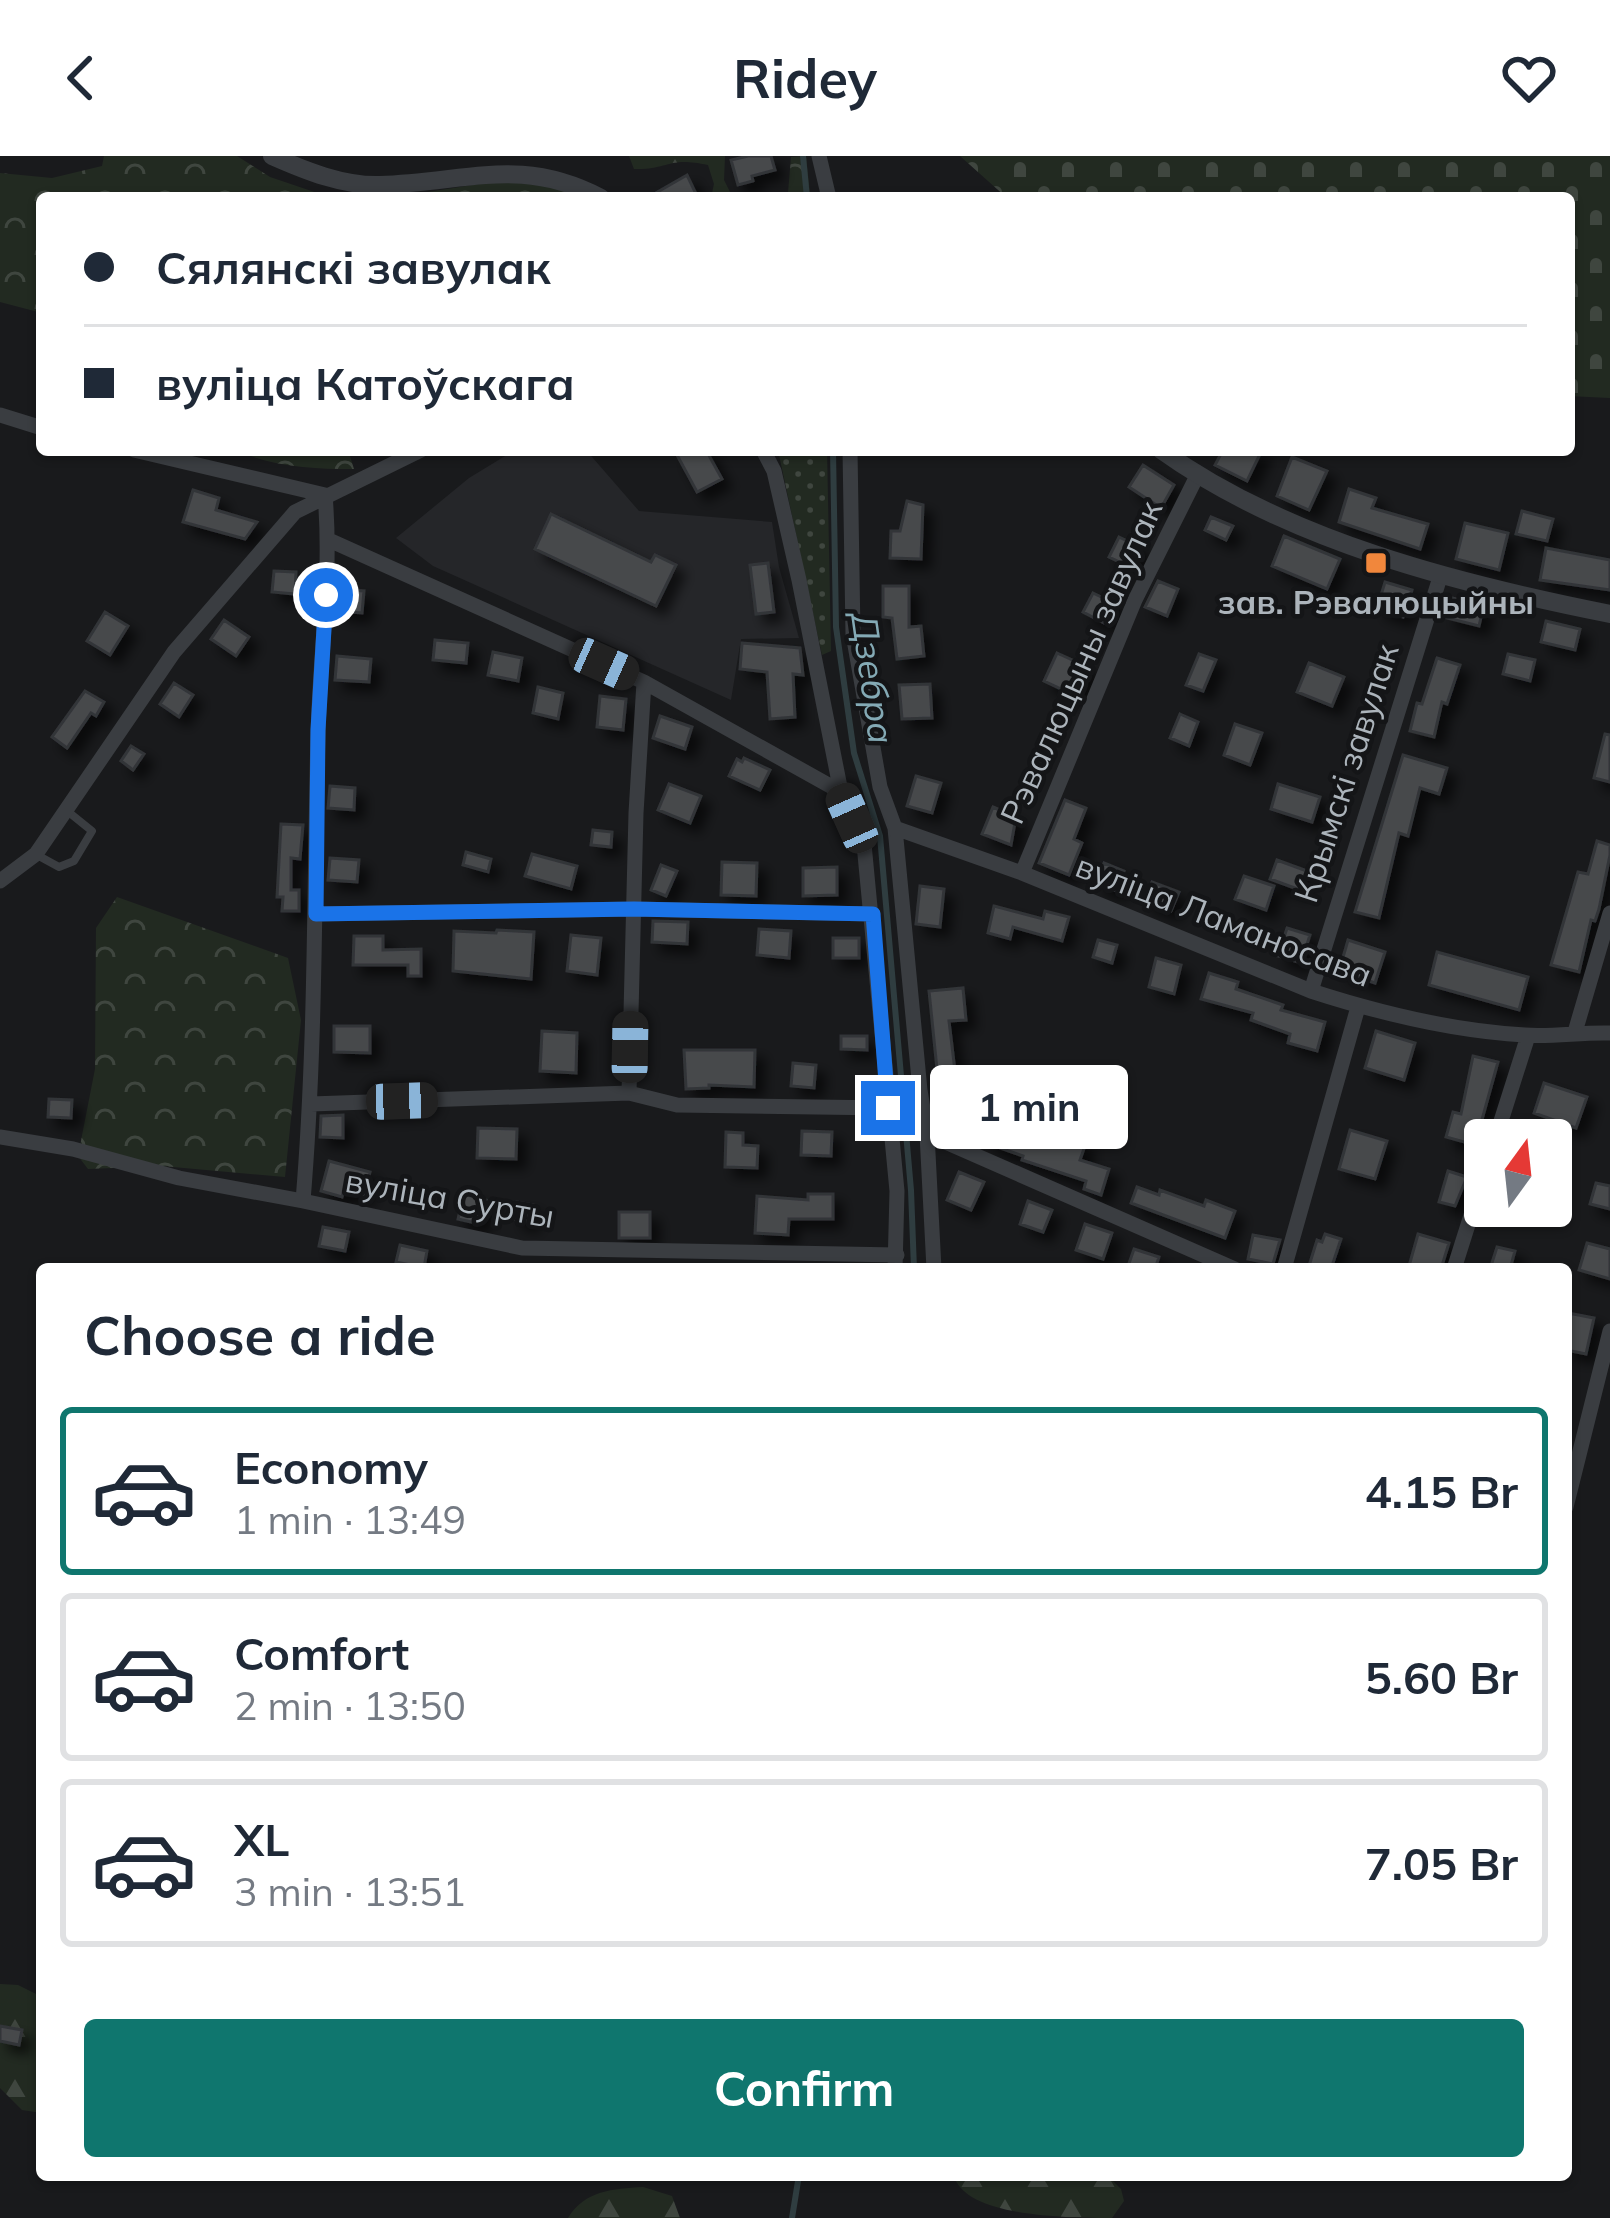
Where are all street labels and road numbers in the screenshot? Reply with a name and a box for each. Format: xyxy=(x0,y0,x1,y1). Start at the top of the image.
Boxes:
street label: Рэвалюцыны завулак xyxy=(991,494,1170,830)
street label: Крымскі завулак xyxy=(1284,638,1407,907)
street label: вуліца Ламаносава xyxy=(1070,844,1378,995)
street label: вуліца Сурты xyxy=(342,1159,558,1236)

